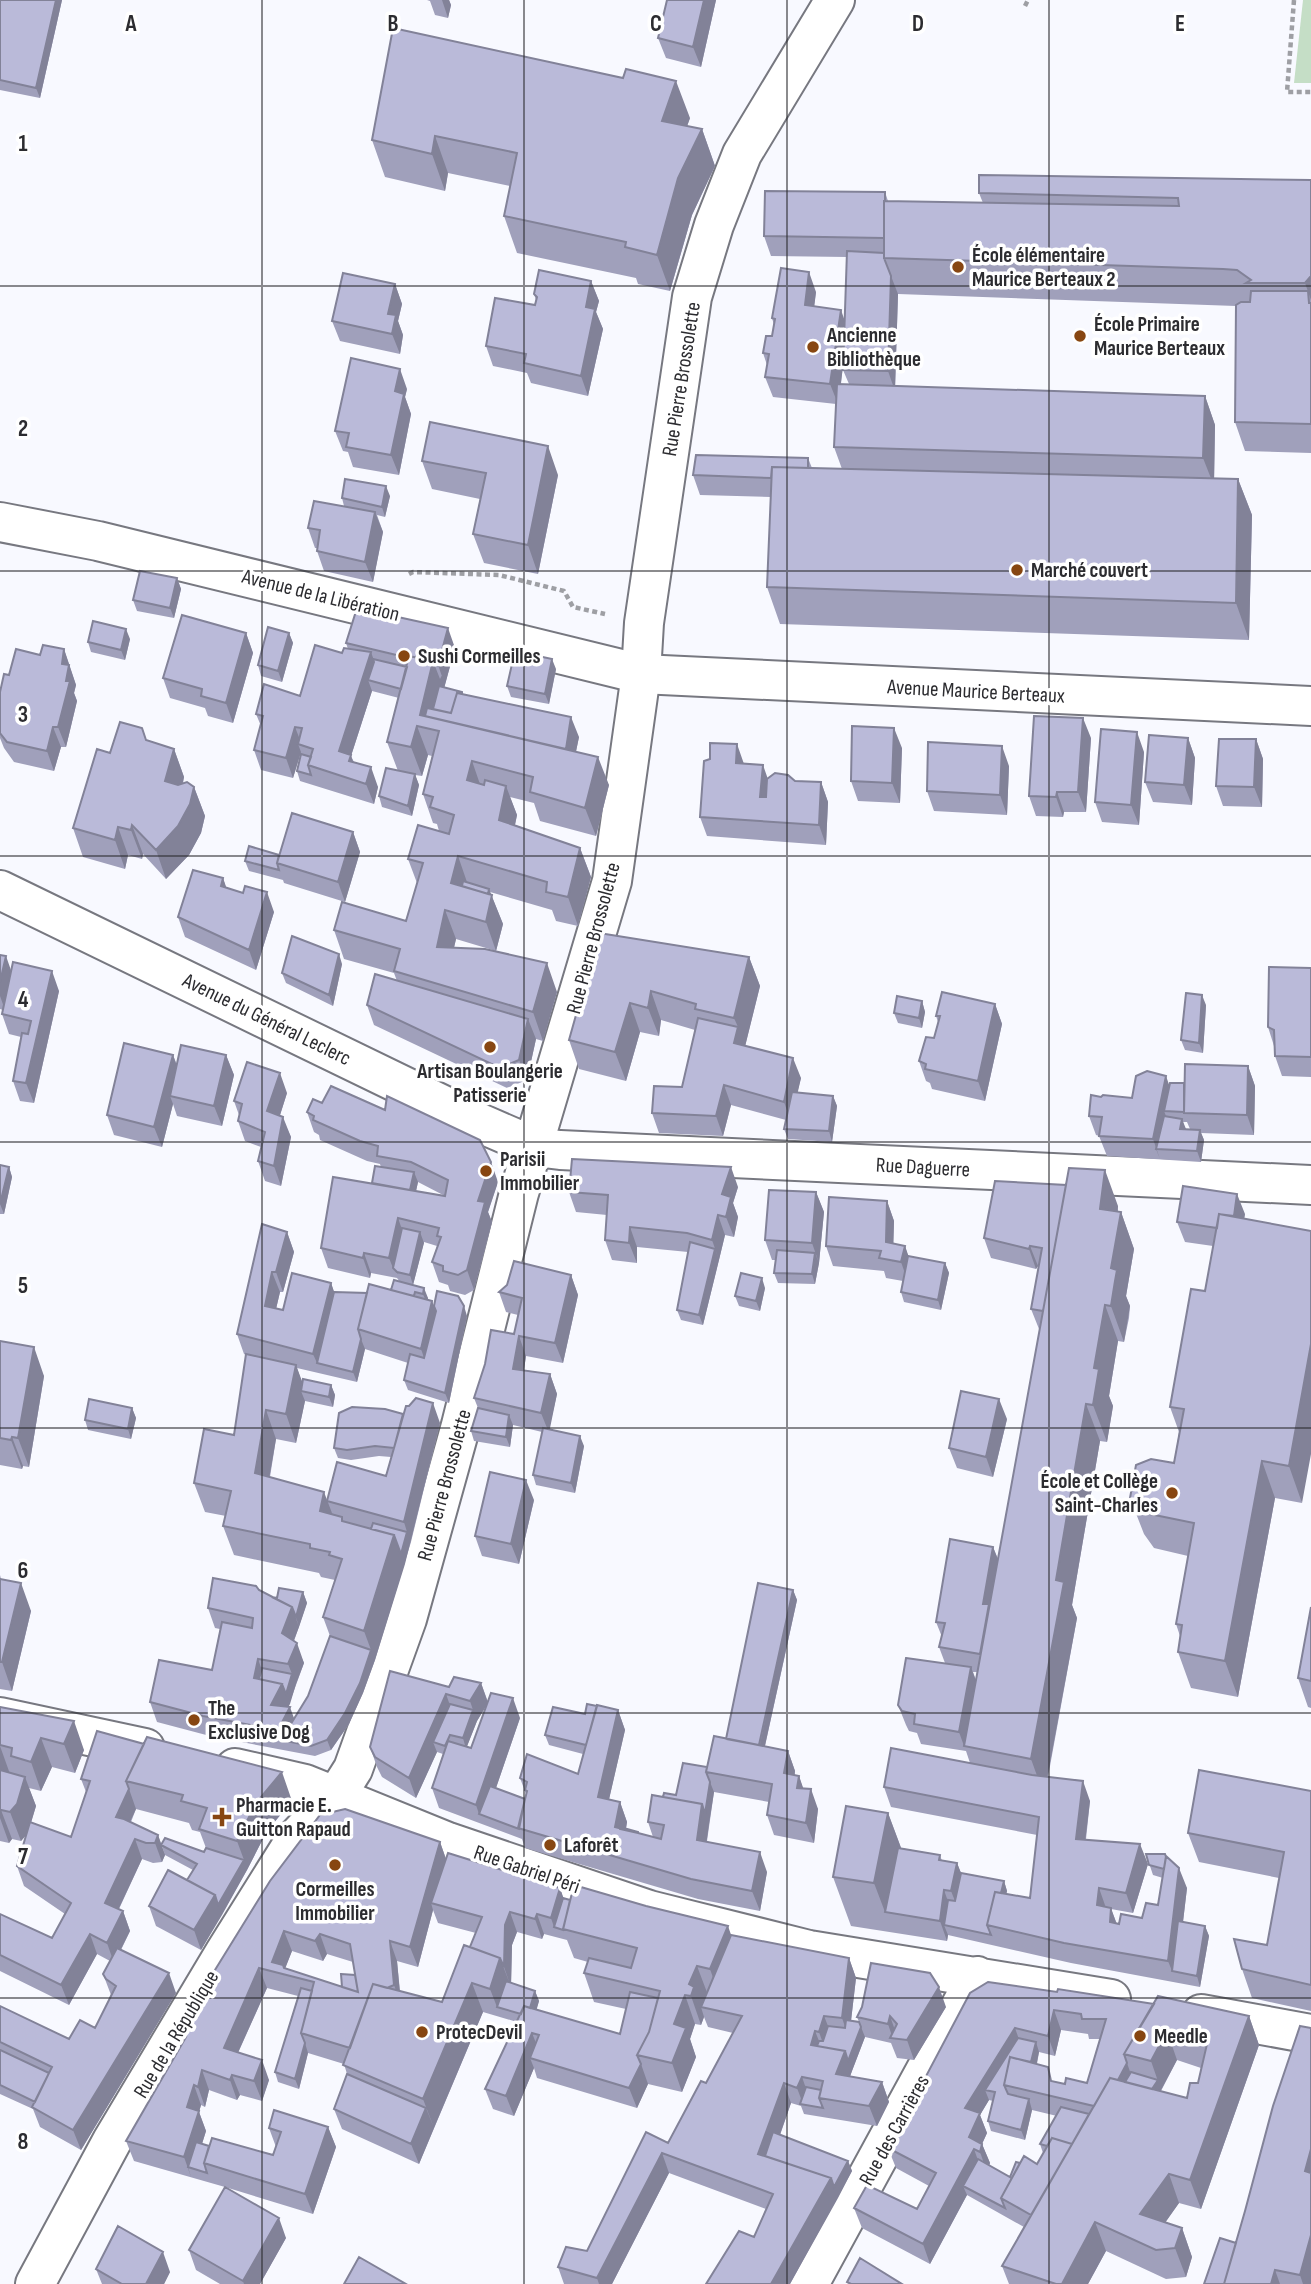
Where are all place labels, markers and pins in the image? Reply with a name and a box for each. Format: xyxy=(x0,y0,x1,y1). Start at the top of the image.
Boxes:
place label: École élémentaire Maurice Berteaux 2 xyxy=(972,243,1115,292)
marker: École élémentaire Maurice Berteaux 2 xyxy=(950,259,966,275)
place label: École Primaire Maurice Berteaux xyxy=(1094,312,1225,361)
place label: Ancienne Bibliothèque xyxy=(826,323,921,372)
marker: École Primaire Maurice Berteaux xyxy=(1072,328,1088,344)
marker: Ancienne Bibliothèque xyxy=(805,339,821,355)
place label: Marché couvert xyxy=(1031,558,1148,583)
marker: Marché couvert xyxy=(1009,562,1025,578)
place label: Sushi Cormeilles xyxy=(418,644,541,669)
marker: Sushi Cormeilles xyxy=(396,648,412,664)
marker: Artisan Boulangerie Patisserie xyxy=(482,1039,498,1055)
place label: Artisan Boulangerie Patisserie xyxy=(416,1059,563,1108)
place label: Parisii Immobilier xyxy=(500,1147,580,1196)
marker: Parisii Immobilier xyxy=(478,1163,494,1179)
place label: École et Collège Saint-Charles xyxy=(1040,1469,1158,1518)
marker: École et Collège Saint-Charles xyxy=(1164,1485,1180,1501)
place label: The Exclusive Dog xyxy=(208,1696,310,1745)
marker: The Exclusive Dog xyxy=(186,1712,202,1728)
place label: Pharmacie E. Guitton Rapaud xyxy=(236,1793,351,1842)
marker: Pharmacie E. Guitton Rapaud xyxy=(214,1809,230,1825)
place label: Laforêt xyxy=(564,1833,619,1858)
marker: Laforêt xyxy=(542,1837,558,1853)
marker: Cormeilles Immobilier xyxy=(327,1857,343,1873)
place label: Cormeilles Immobilier xyxy=(295,1877,375,1926)
place label: ProtecDevil xyxy=(436,2020,523,2045)
marker: ProtecDevil xyxy=(414,2024,430,2040)
place label: Meedle xyxy=(1154,2024,1208,2049)
marker: Meedle xyxy=(1132,2028,1148,2044)

